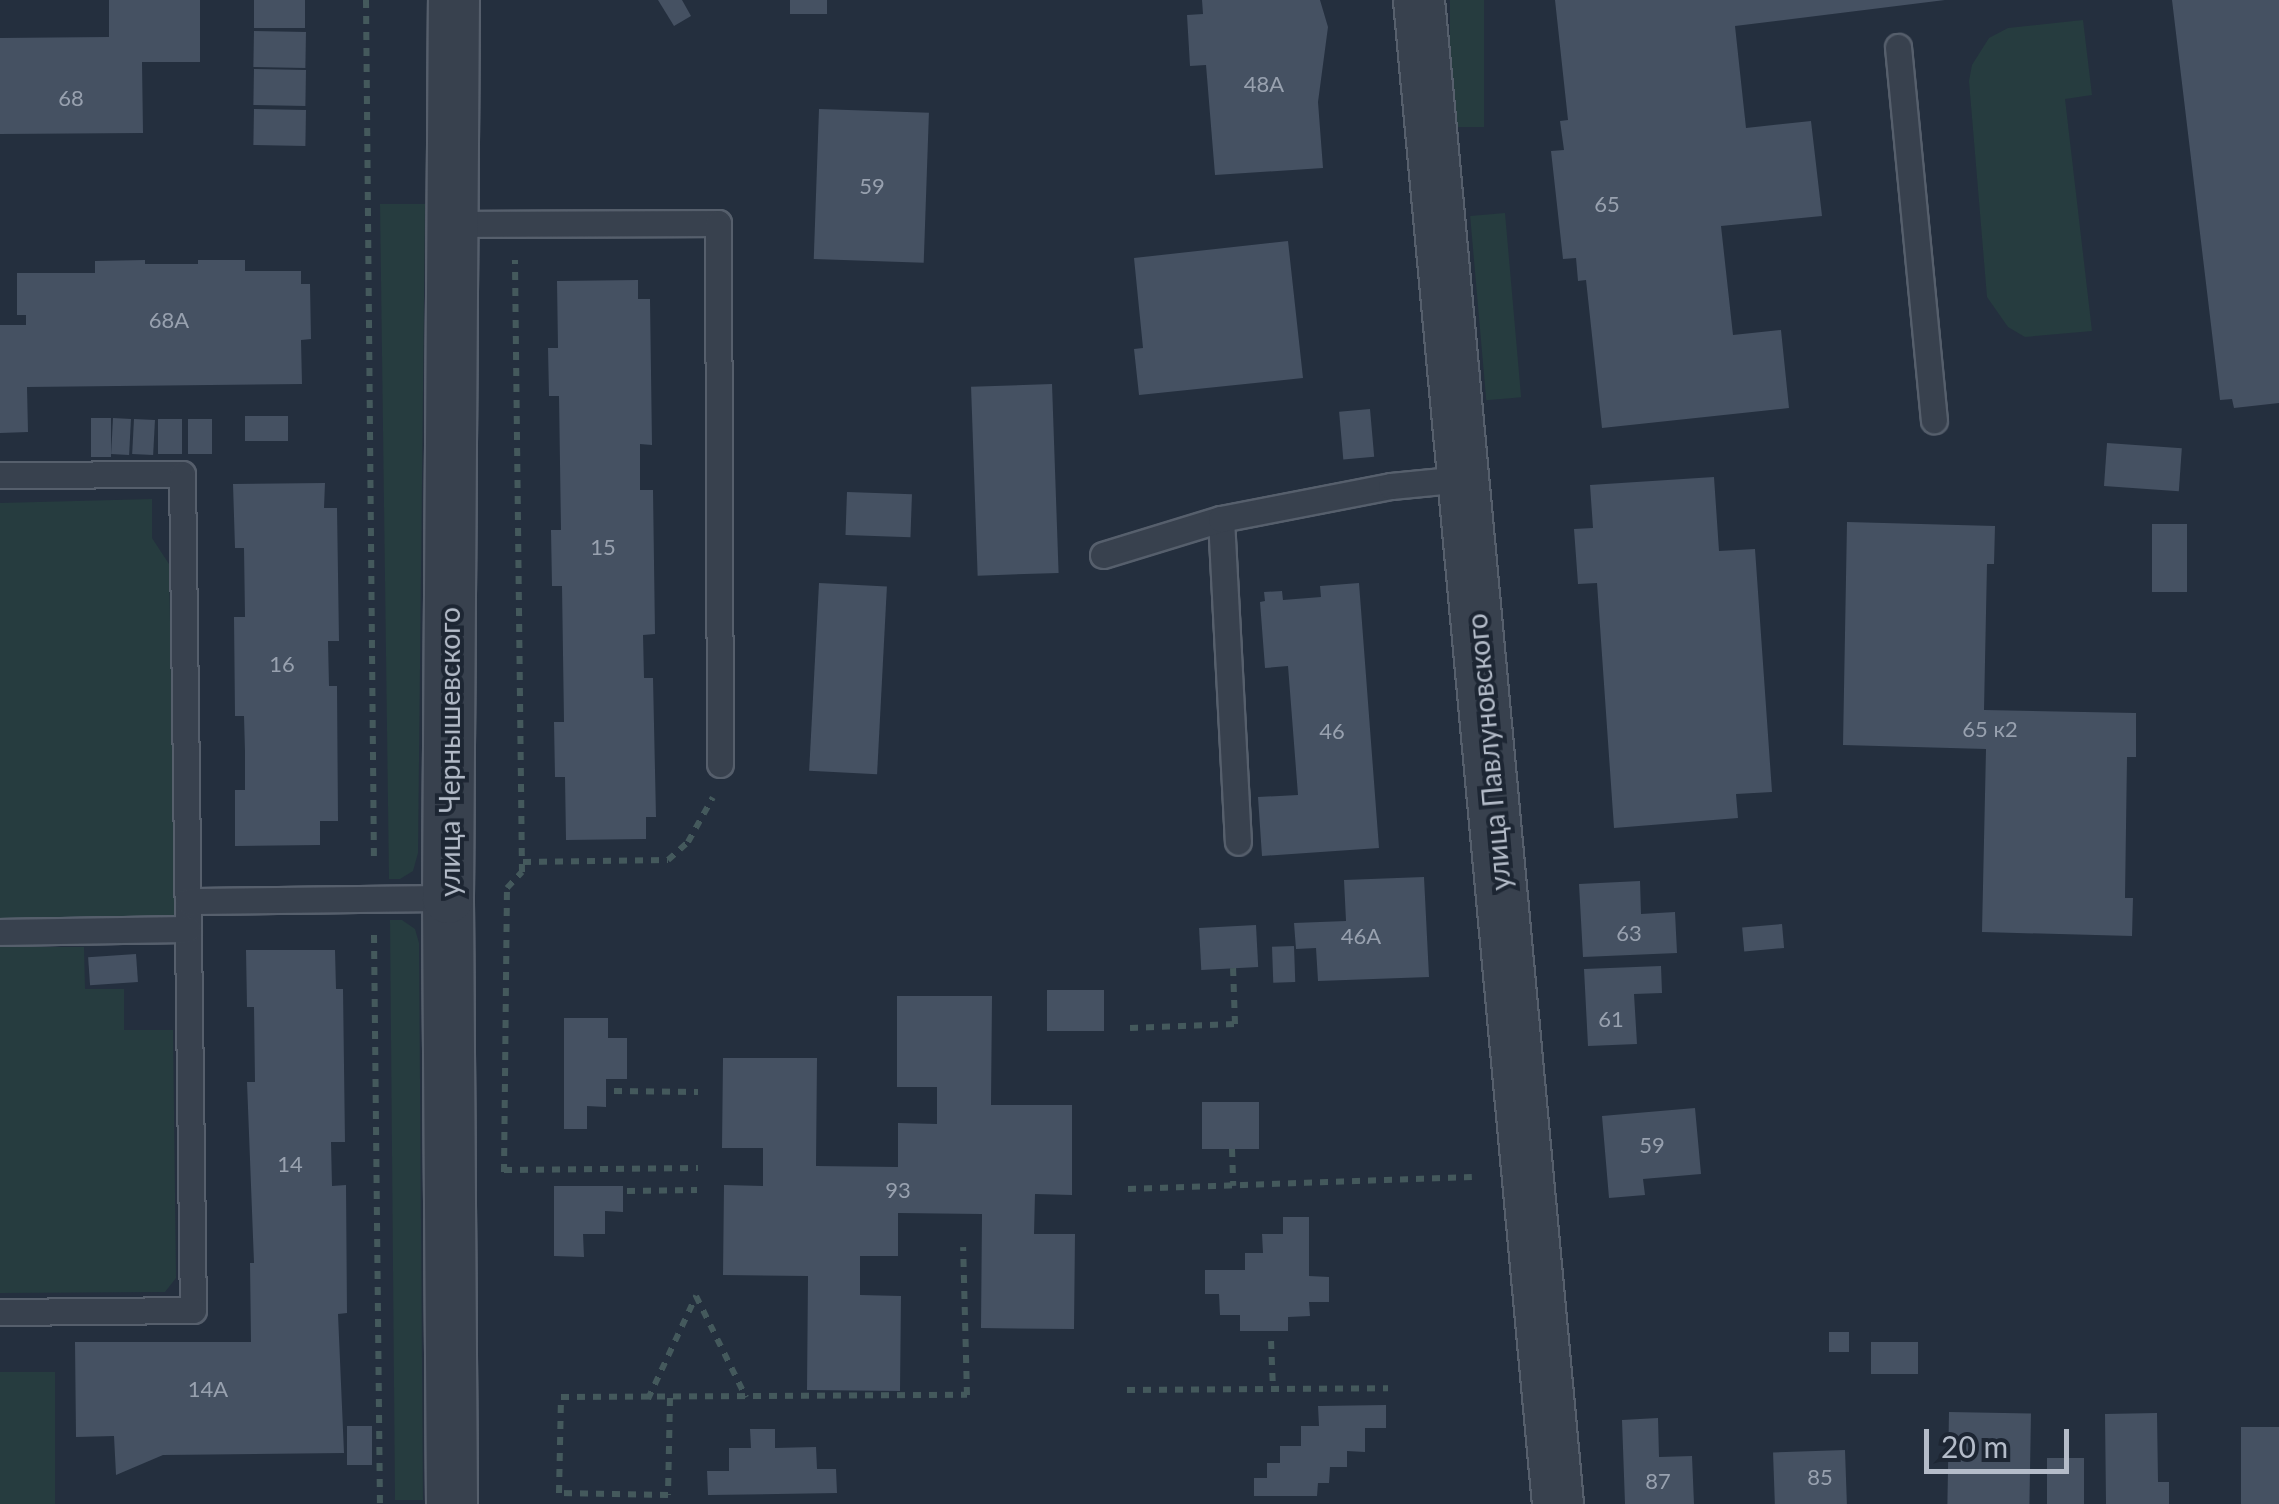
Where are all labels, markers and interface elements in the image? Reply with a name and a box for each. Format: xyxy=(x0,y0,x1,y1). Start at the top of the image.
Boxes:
house number: 48А xyxy=(1244,71,1284,97)
house number: 68 xyxy=(58,85,84,111)
house number: 59 xyxy=(859,173,885,199)
house number: 65 xyxy=(1594,191,1620,217)
house number: 68А xyxy=(149,307,189,333)
house number: 15 xyxy=(590,534,616,560)
street label: улица Чернышевского xyxy=(432,607,466,897)
street label: улица Павлуновского xyxy=(1459,612,1517,892)
house number: 16 xyxy=(269,651,295,677)
house number: 65 к2 xyxy=(1962,716,2018,742)
house number: 46 xyxy=(1319,718,1345,744)
house number: 63 xyxy=(1616,920,1642,946)
house number: 46А xyxy=(1341,923,1381,949)
house number: 61 xyxy=(1598,1006,1624,1032)
house number: 59 xyxy=(1639,1132,1665,1158)
house number: 14 xyxy=(277,1151,303,1177)
house number: 93 xyxy=(885,1177,911,1203)
house number: 14А xyxy=(188,1376,228,1402)
scale bar xyxy=(1929,1409,2074,1471)
text: 20 m xyxy=(1941,1428,2008,1464)
house number: 85 xyxy=(1807,1464,1833,1490)
house number: 87 xyxy=(1645,1468,1671,1494)

